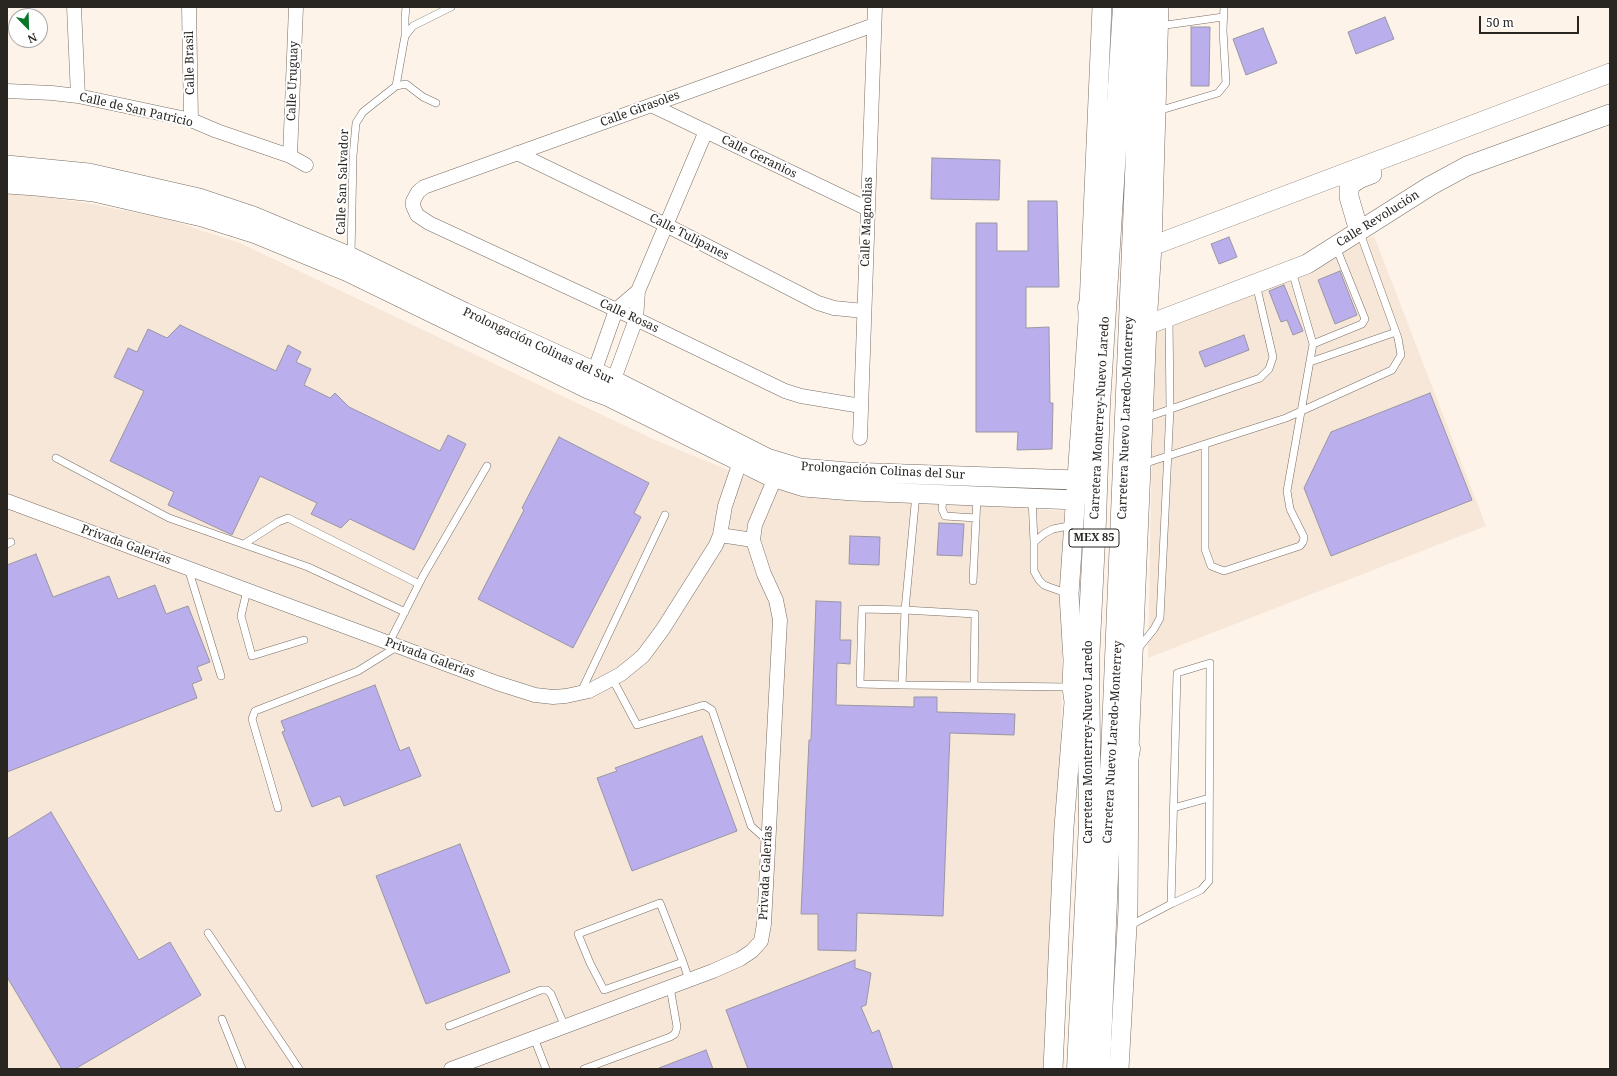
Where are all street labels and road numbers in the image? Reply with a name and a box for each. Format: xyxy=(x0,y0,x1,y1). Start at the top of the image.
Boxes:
street label: Calle Brasil xyxy=(182,31,198,95)
street label: Calle Uruguay xyxy=(284,41,302,121)
street label: Calle Girasoles xyxy=(598,88,682,130)
street label: Calle de San Patricio xyxy=(78,90,194,130)
street label: Calle San Salvador xyxy=(334,129,352,235)
street label: Calle Geranios xyxy=(719,133,799,181)
street label: Calle Magnolias xyxy=(858,177,876,267)
street label: Calle Revolución xyxy=(1334,188,1422,250)
street label: Calle Tulipanes xyxy=(647,211,731,263)
street label: Calle Rosas xyxy=(597,296,661,336)
street label: Prolongación Colinas del Sur xyxy=(461,305,615,387)
street label: Carretera Monterrey-Nuevo Laredo xyxy=(1087,316,1113,520)
street label: Carretera Nuevo Laredo-Monterrey xyxy=(1115,316,1137,520)
street label: Prolongación Colinas del Sur xyxy=(801,460,965,482)
street label: Privada Galerías xyxy=(79,522,173,568)
road number: MEX 85 xyxy=(1069,529,1119,547)
street label: Privada Galerías xyxy=(383,635,477,681)
street label: Carretera Monterrey-Nuevo Laredo xyxy=(1082,640,1096,844)
street label: Carretera Nuevo Laredo-Monterrey xyxy=(1100,640,1126,844)
street label: Privada Galerías xyxy=(756,825,776,921)

